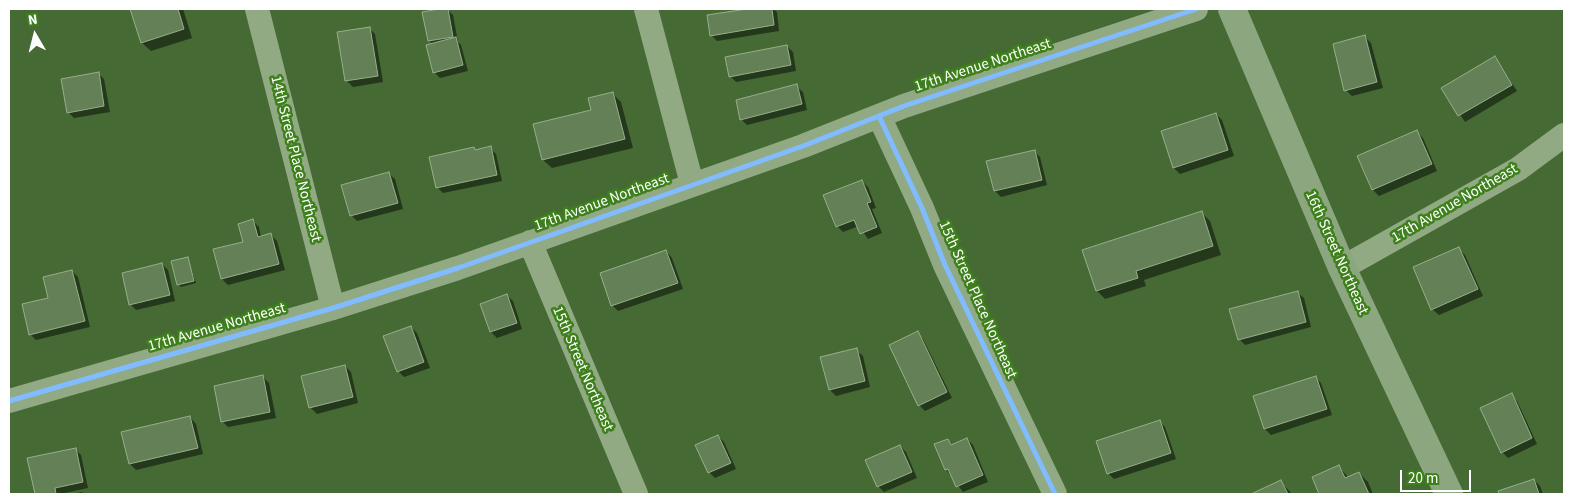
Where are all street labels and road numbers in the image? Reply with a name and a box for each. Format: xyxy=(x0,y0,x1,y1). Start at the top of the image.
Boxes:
street label: 17th Avenue Northeast xyxy=(912,35,1054,97)
street label: 14th Street Place Northeast xyxy=(266,74,324,244)
street label: 17th Avenue Northeast xyxy=(1389,161,1521,247)
street label: 17th Avenue Northeast xyxy=(532,170,672,236)
street label: 16th Street Northeast xyxy=(1301,188,1371,318)
street label: 15th Street Place Northeast xyxy=(934,218,1020,382)
street label: 17th Avenue Northeast xyxy=(146,300,288,356)
street label: 15th Street Northeast xyxy=(548,304,616,434)

